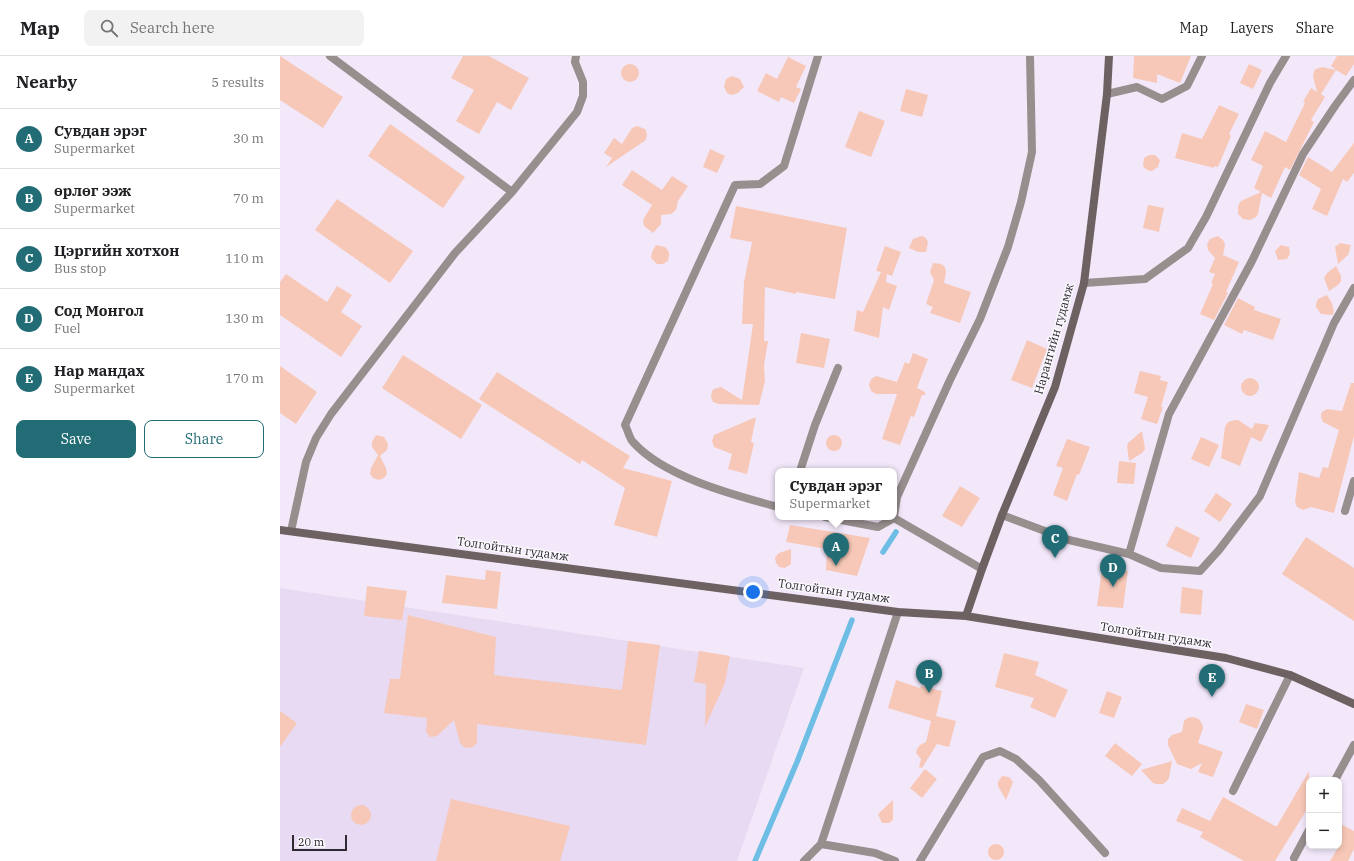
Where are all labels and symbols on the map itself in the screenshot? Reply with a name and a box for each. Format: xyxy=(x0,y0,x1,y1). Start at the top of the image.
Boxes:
street label: Нарангийн гудамж xyxy=(1031,281,1077,396)
pin: C xyxy=(1042,525,1068,558)
street label: Толгойтын гудамж xyxy=(456,533,570,564)
pin: A xyxy=(823,533,849,566)
pin: D xyxy=(1100,554,1126,587)
street label: Толгойтын гудамж xyxy=(777,575,891,606)
your location xyxy=(743,582,763,602)
street label: Толгойтын гудамж xyxy=(1099,618,1213,651)
pin: B xyxy=(916,660,942,693)
pin: E xyxy=(1199,664,1225,697)
scale bar xyxy=(292,833,347,852)

